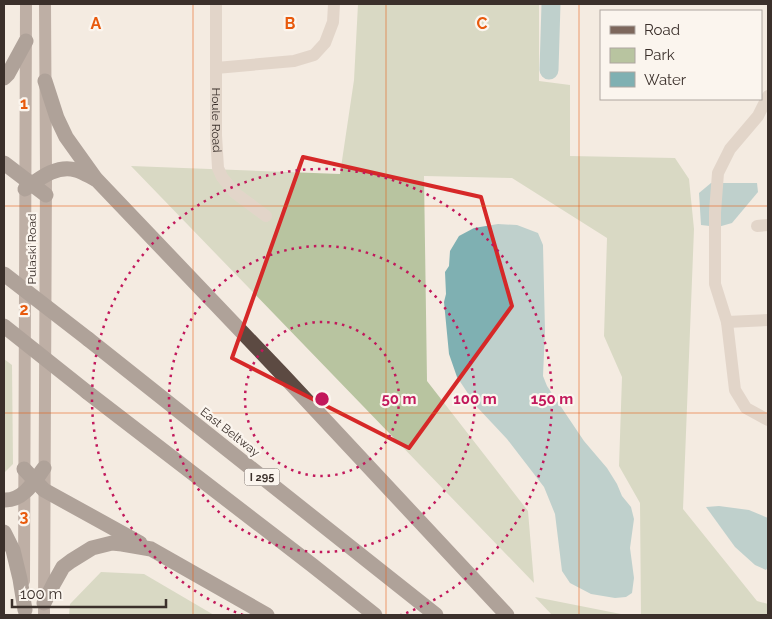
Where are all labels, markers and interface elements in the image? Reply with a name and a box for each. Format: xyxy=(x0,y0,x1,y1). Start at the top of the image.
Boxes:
legend xyxy=(600,10,762,100)
text: A xyxy=(91,14,102,33)
text: B xyxy=(285,14,296,33)
text: C xyxy=(477,14,488,33)
text: Road xyxy=(644,21,680,39)
text: Park xyxy=(644,46,675,64)
text: Water xyxy=(644,71,687,89)
street label: Houle Road xyxy=(209,87,224,153)
text: 1 xyxy=(20,94,28,113)
street label: Pulaski Road xyxy=(25,213,39,285)
text: 2 xyxy=(19,300,29,319)
centre of rings xyxy=(313,390,331,408)
text: 50 m xyxy=(381,390,417,408)
text: 100 m xyxy=(453,390,497,408)
text: 150 m xyxy=(531,390,573,408)
street label: East Beltway xyxy=(198,404,263,460)
road number: I 295 xyxy=(244,468,280,486)
text: 3 xyxy=(20,507,29,526)
scale bar xyxy=(12,576,166,608)
text: 100 m xyxy=(20,585,62,603)

